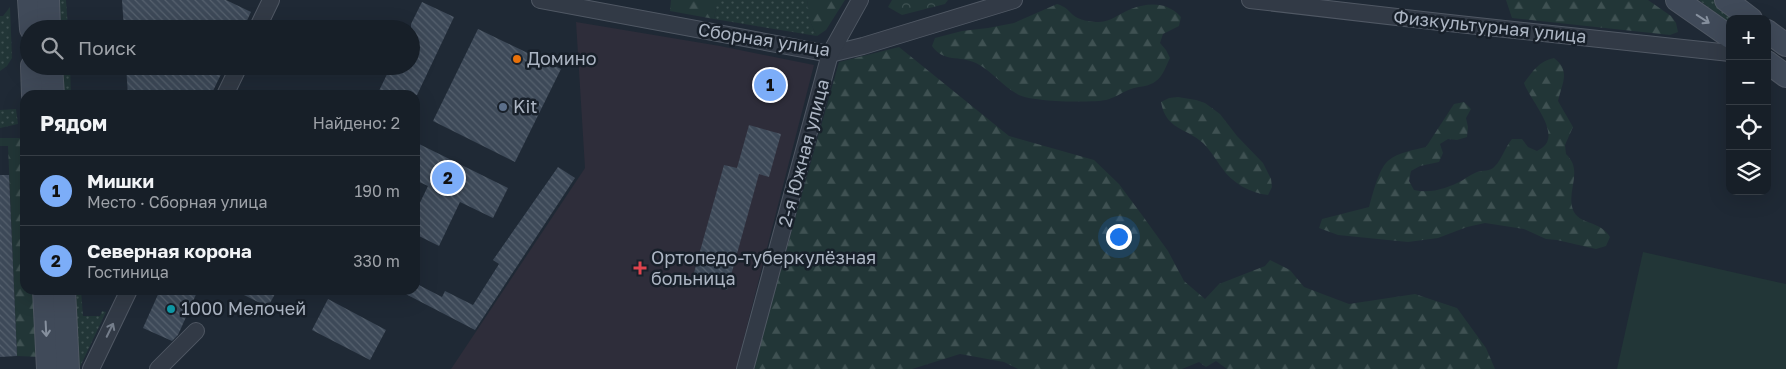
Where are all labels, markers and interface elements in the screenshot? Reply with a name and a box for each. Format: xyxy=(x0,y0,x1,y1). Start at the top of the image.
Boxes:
street label: Физкультурная улица xyxy=(1392,5,1588,47)
one-way arrow xyxy=(1696,14,1710,24)
map controls xyxy=(1726,15,1771,195)
button: + xyxy=(1726,15,1771,60)
street label: Сборная улица xyxy=(697,18,832,60)
search box xyxy=(20,20,420,75)
icon: search xyxy=(38,34,66,62)
text: Поиск xyxy=(78,36,137,59)
place label: Домино xyxy=(527,47,596,69)
marker: Домино xyxy=(511,53,523,65)
button: − xyxy=(1726,60,1771,105)
pin: 1 xyxy=(754,66,786,104)
street label: 2-я Южная улица xyxy=(773,76,833,229)
place label: Kit xyxy=(513,95,537,117)
marker: Kit xyxy=(497,101,509,113)
button: locate xyxy=(1726,105,1771,150)
text: Рядом xyxy=(40,110,107,136)
text: Найдено: 2 xyxy=(313,113,400,133)
button: layers xyxy=(1726,150,1771,195)
pin: 2 xyxy=(432,159,464,197)
text: Мишки xyxy=(87,169,154,192)
text: 1 xyxy=(52,181,60,201)
text: 190 m xyxy=(354,181,400,201)
text: Место · Сборная улица xyxy=(87,192,267,212)
your location xyxy=(1106,224,1132,250)
text: Северная корона xyxy=(87,239,252,262)
place label: Ортопедо-туберкулёзная больница xyxy=(651,246,876,289)
text: 2 xyxy=(51,251,61,271)
text: 330 m xyxy=(353,251,400,271)
marker: Ортопедо-туберкулёзная больница xyxy=(633,261,647,275)
text: Гостиница xyxy=(87,262,169,282)
place label: 1000 Мелочей xyxy=(181,297,306,319)
marker: 1000 Мелочей xyxy=(165,303,177,315)
one-way arrow xyxy=(41,321,50,337)
one-way arrow xyxy=(106,322,116,337)

